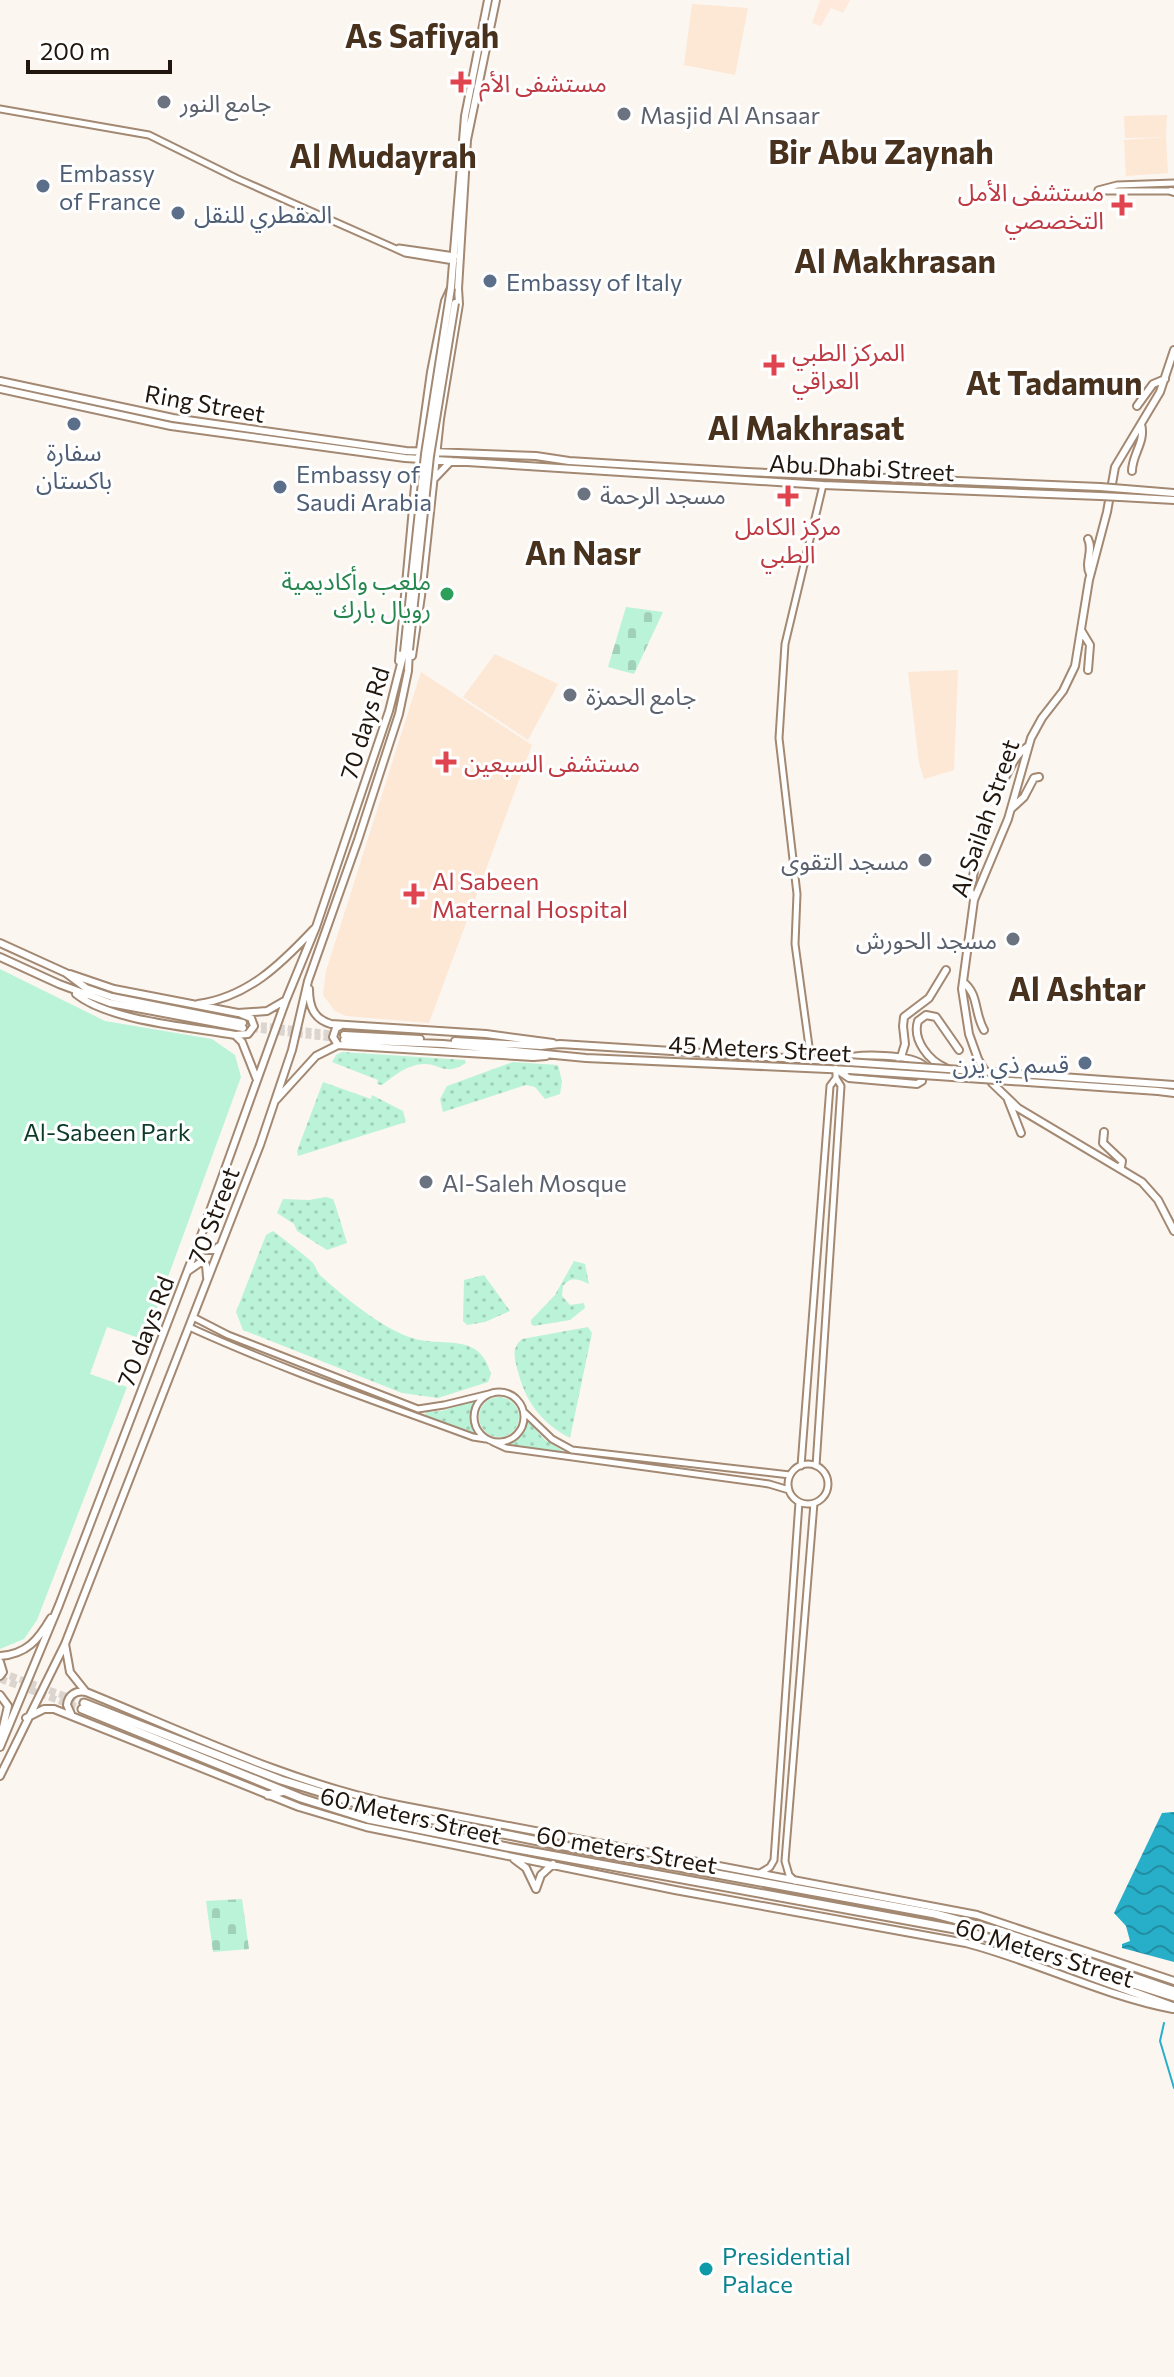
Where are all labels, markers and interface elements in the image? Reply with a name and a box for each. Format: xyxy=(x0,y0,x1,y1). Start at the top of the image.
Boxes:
district label: As Safiyah xyxy=(345,15,499,55)
scale bar xyxy=(28,24,170,74)
text: 200 m xyxy=(40,36,110,65)
place label: مستشفى الأم xyxy=(479,68,607,102)
marker: مستشفى الأم xyxy=(450,71,472,93)
place label: جامع النور xyxy=(179,88,271,121)
marker: جامع النور xyxy=(155,93,173,111)
place label: Masjid Al Ansaar xyxy=(640,100,821,129)
marker: Masjid Al Ansaar xyxy=(615,105,633,123)
district label: Bir Abu Zaynah xyxy=(768,131,994,171)
district label: Al Mudayrah xyxy=(289,135,477,175)
place label: Embassy of France xyxy=(59,158,161,215)
marker: Embassy of France xyxy=(34,177,52,195)
place label: مستشفى الأمل التخصصي xyxy=(958,177,1104,239)
marker: مستشفى الأمل التخصصي xyxy=(1111,194,1133,216)
place label: المقطري للنقل xyxy=(194,199,332,233)
marker: المقطري للنقل xyxy=(169,204,187,222)
district label: Al Makhrasan xyxy=(794,240,996,280)
place label: Embassy of Italy xyxy=(506,267,682,296)
marker: Embassy of Italy xyxy=(481,272,499,290)
place label: المركز الطبي العراقي xyxy=(792,337,905,399)
marker: المركز الطبي العراقي xyxy=(763,354,785,376)
district label: At Tadamun xyxy=(966,362,1142,402)
street label: Ring Street xyxy=(143,378,267,428)
district label: Al Makhrasat xyxy=(707,407,905,447)
marker: سفارة باكستان xyxy=(65,415,83,433)
place label: سفارة باكستان xyxy=(36,437,112,495)
street label: Abu Dhabi Street xyxy=(769,448,956,486)
place label: Embassy of Saudi Arabia xyxy=(296,459,432,516)
marker: Embassy of Saudi Arabia xyxy=(271,478,289,496)
place label: مسجد الرحمة xyxy=(600,480,726,510)
marker: مسجد الرحمة xyxy=(575,485,593,503)
marker: مركز الكامل الطبي xyxy=(777,485,799,507)
place label: مركز الكامل الطبي xyxy=(735,511,841,573)
district label: An Nasr xyxy=(525,532,641,572)
place label: ملعب وأكاديمية رويال بارك xyxy=(282,565,431,624)
marker: ملعب وأكاديمية رويال بارك xyxy=(438,585,456,603)
street label: 70 days Rd xyxy=(333,663,395,783)
place label: جامع الحمزة xyxy=(586,681,696,714)
marker: جامع الحمزة xyxy=(561,686,579,704)
street label: Al Sailah Street xyxy=(943,735,1025,901)
place label: مستشفى السبعين xyxy=(464,748,640,777)
marker: مستشفى السبعين xyxy=(435,751,457,773)
place label: مسجد التقوى xyxy=(781,846,909,876)
marker: مسجد التقوى xyxy=(916,851,934,869)
place label: Al Sabeen Maternal Hospital xyxy=(432,866,628,923)
marker: Al Sabeen Maternal Hospital xyxy=(403,883,425,905)
place label: مسجد الحورش xyxy=(856,925,997,955)
marker: مسجد الحورش xyxy=(1004,930,1022,948)
district label: Al Ashtar xyxy=(1008,968,1146,1008)
street label: 45 Meters Street xyxy=(668,1029,852,1067)
place label: قسم ذي يزن xyxy=(952,1049,1069,1083)
marker: قسم ذي يزن xyxy=(1076,1054,1094,1072)
park label: Al-Sabeen Park xyxy=(23,1117,191,1146)
street label: 70 Street xyxy=(181,1163,245,1267)
place label: Al-Saleh Mosque xyxy=(442,1168,627,1197)
marker: Al-Saleh Mosque xyxy=(417,1173,435,1191)
street label: 70 days Rd xyxy=(111,1272,179,1390)
street label: 60 Meters Street xyxy=(318,1780,505,1850)
street label: 60 meters Street xyxy=(534,1819,720,1879)
street label: 60 Meters Street xyxy=(952,1911,1138,1993)
place label: Presidential Palace xyxy=(722,2241,851,2298)
marker: Presidential Palace xyxy=(697,2260,715,2278)

